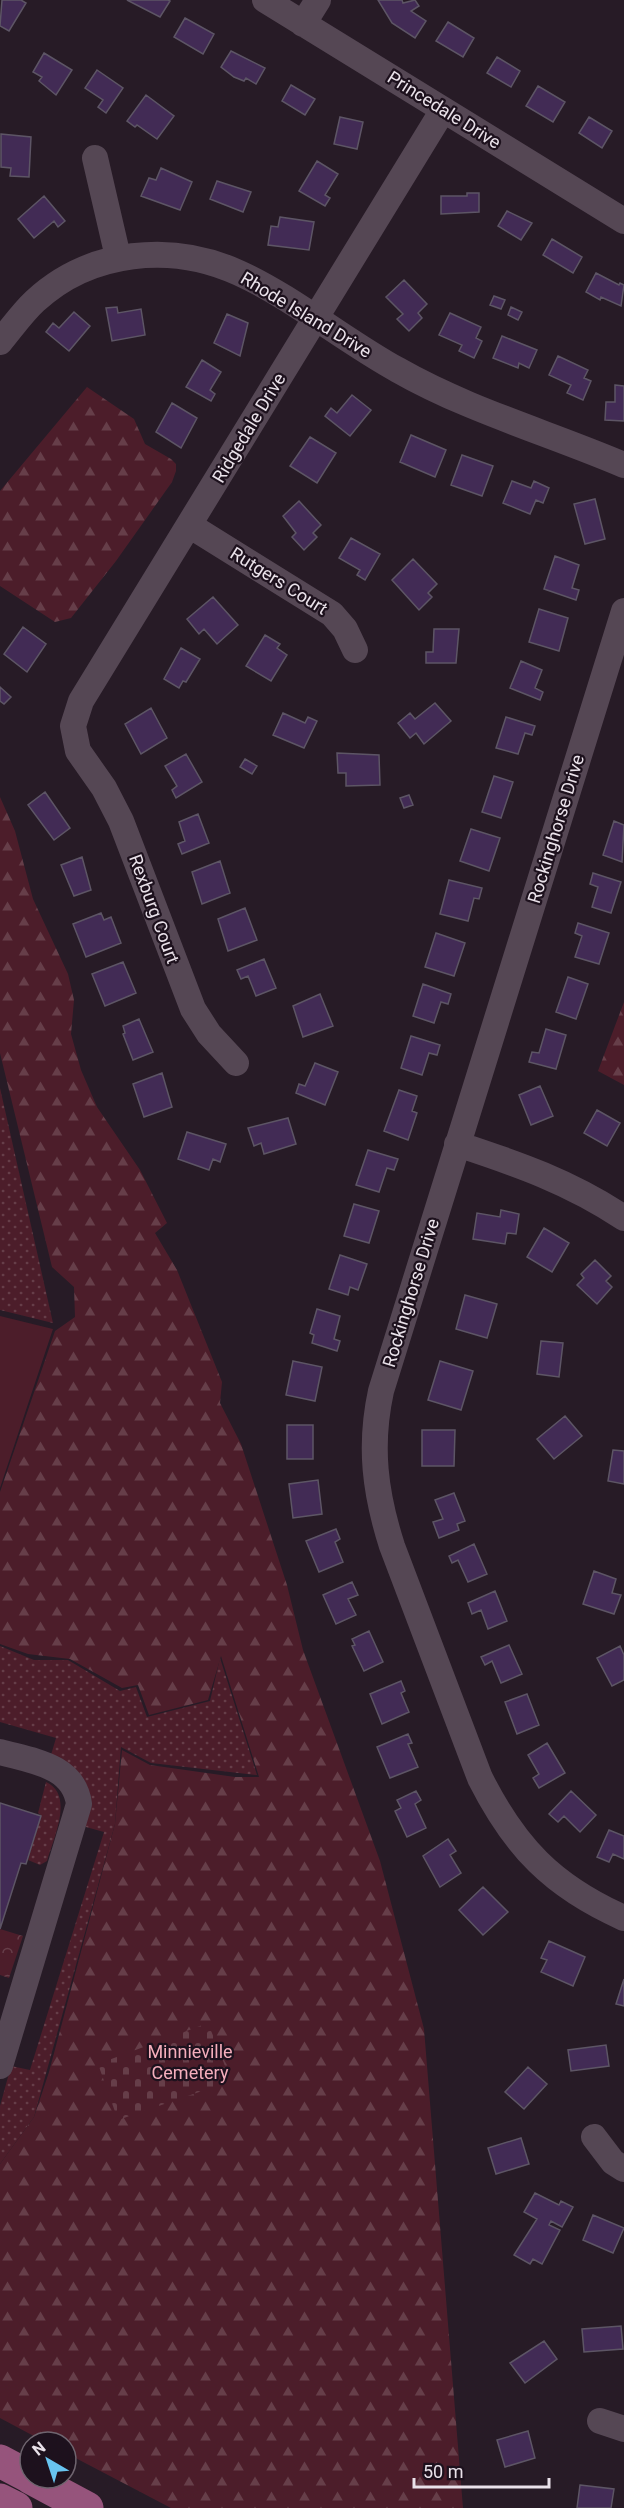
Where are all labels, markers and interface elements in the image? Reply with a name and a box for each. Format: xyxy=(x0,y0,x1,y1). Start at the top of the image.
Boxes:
street label: Princedale Drive xyxy=(384,66,505,153)
street label: Rhode Island Drive xyxy=(237,267,375,362)
street label: Ridgedale Drive xyxy=(208,369,290,486)
street label: Rutgers Court xyxy=(227,542,332,619)
street label: Rockinghorse Drive xyxy=(523,752,588,906)
street label: Rexburg Court xyxy=(125,851,184,966)
street label: Rockinghorse Drive xyxy=(378,1216,443,1370)
park label: Minnieville Cemetery xyxy=(147,2041,233,2083)
north arrow xyxy=(18,2430,78,2490)
text: N xyxy=(29,2438,49,2460)
scale bar xyxy=(414,2451,549,2489)
text: 50 m xyxy=(423,2461,463,2482)

